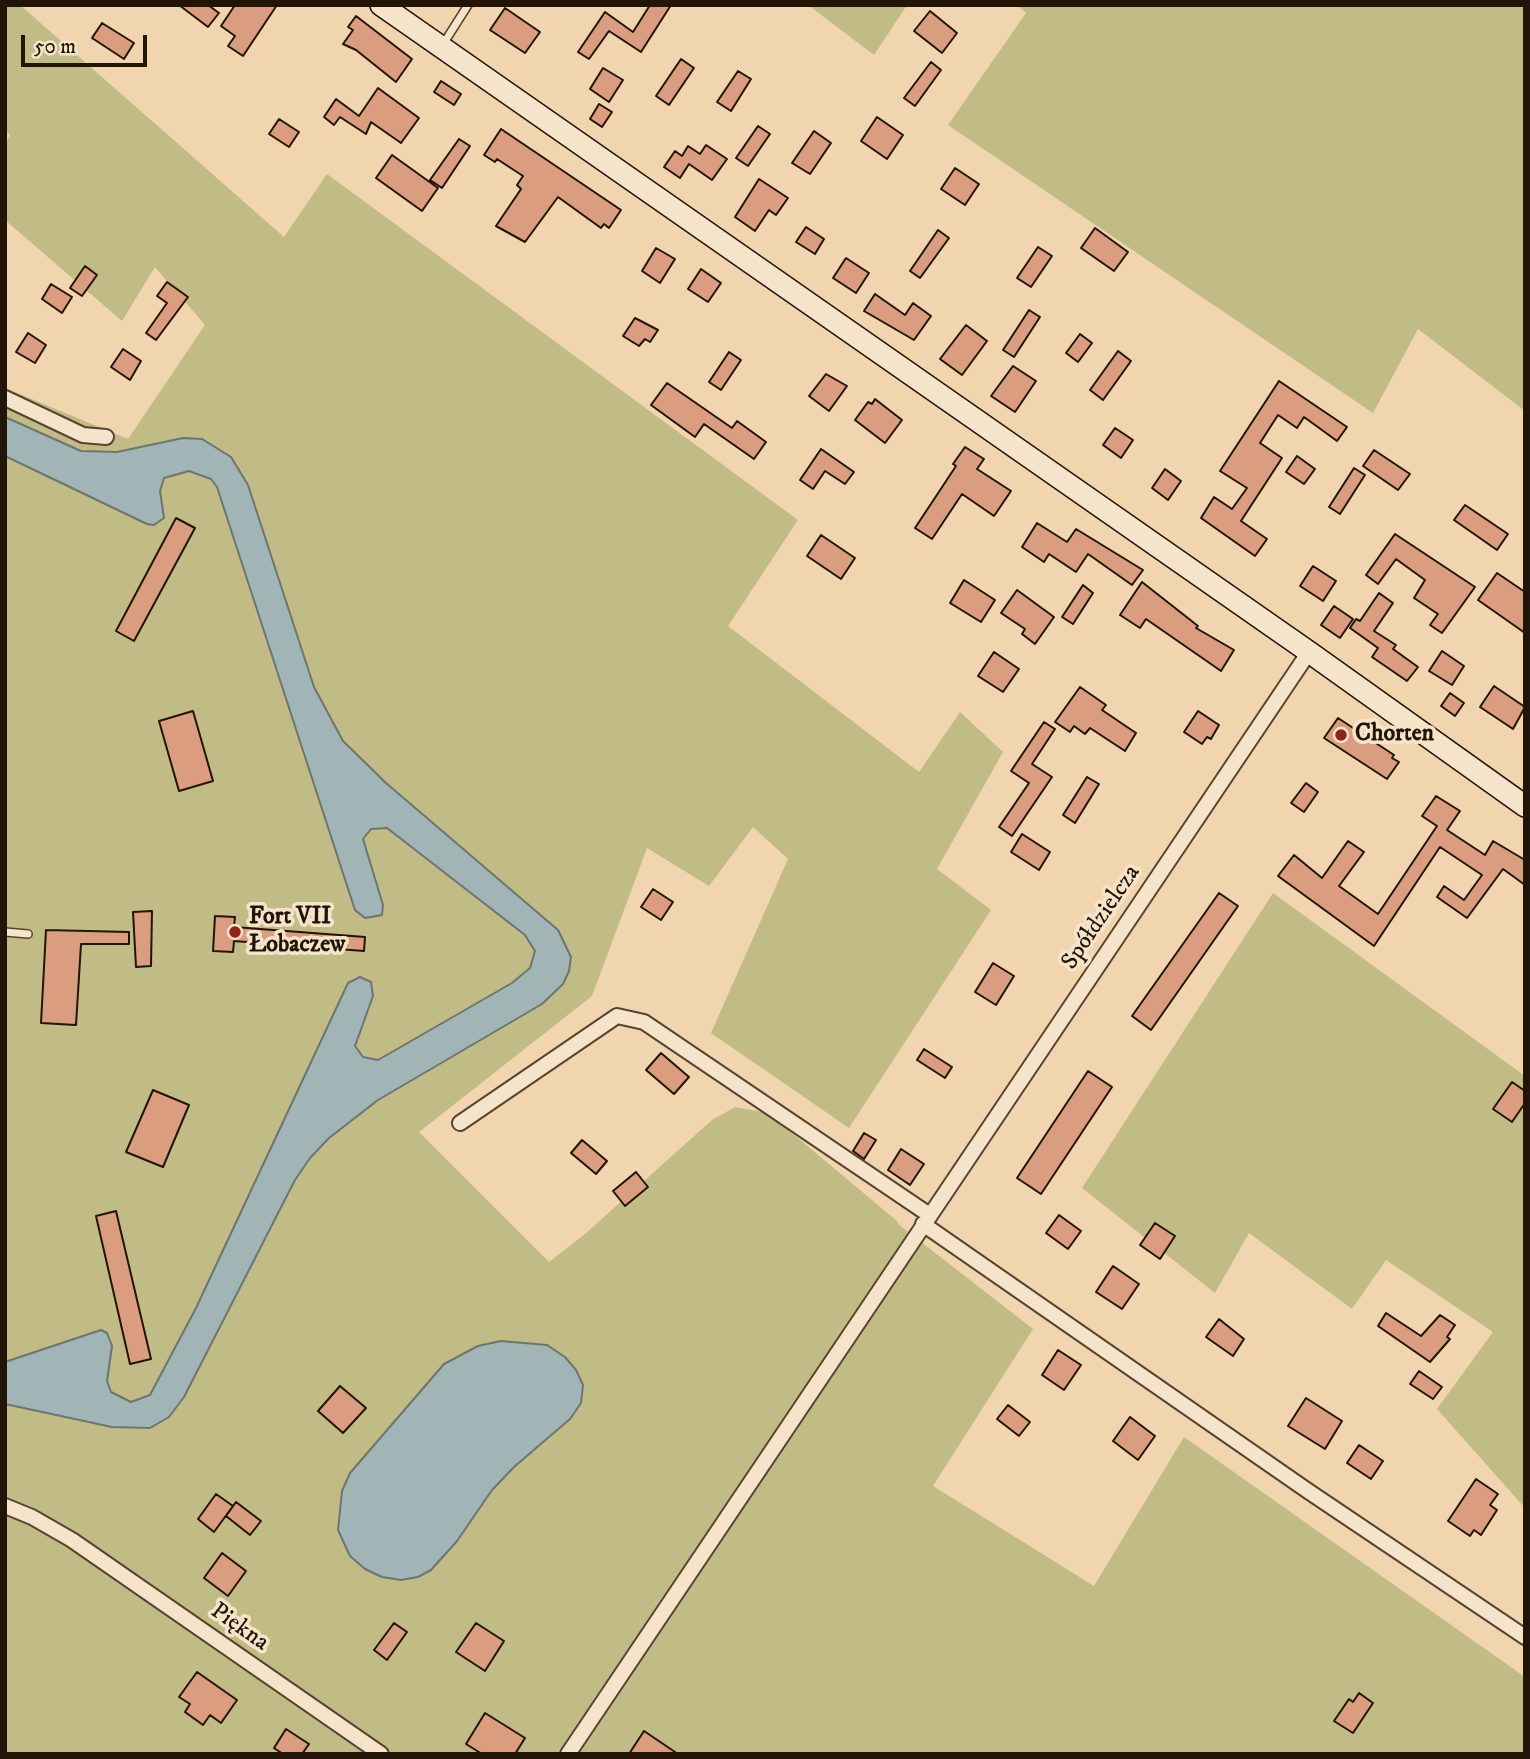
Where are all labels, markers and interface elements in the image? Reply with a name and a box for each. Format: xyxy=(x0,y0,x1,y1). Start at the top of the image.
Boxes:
scale bar xyxy=(24,21,150,65)
text: 50 m xyxy=(34,34,76,60)
place label: Chorten xyxy=(1355,721,1434,749)
marker: Chorten xyxy=(1333,727,1349,743)
street label: Spółdzielcza xyxy=(1057,860,1147,976)
place label: Fort VII Łobaczew xyxy=(249,904,345,960)
marker: Fort VII Łobaczew xyxy=(227,924,243,940)
street label: Piękna xyxy=(204,1598,274,1658)

